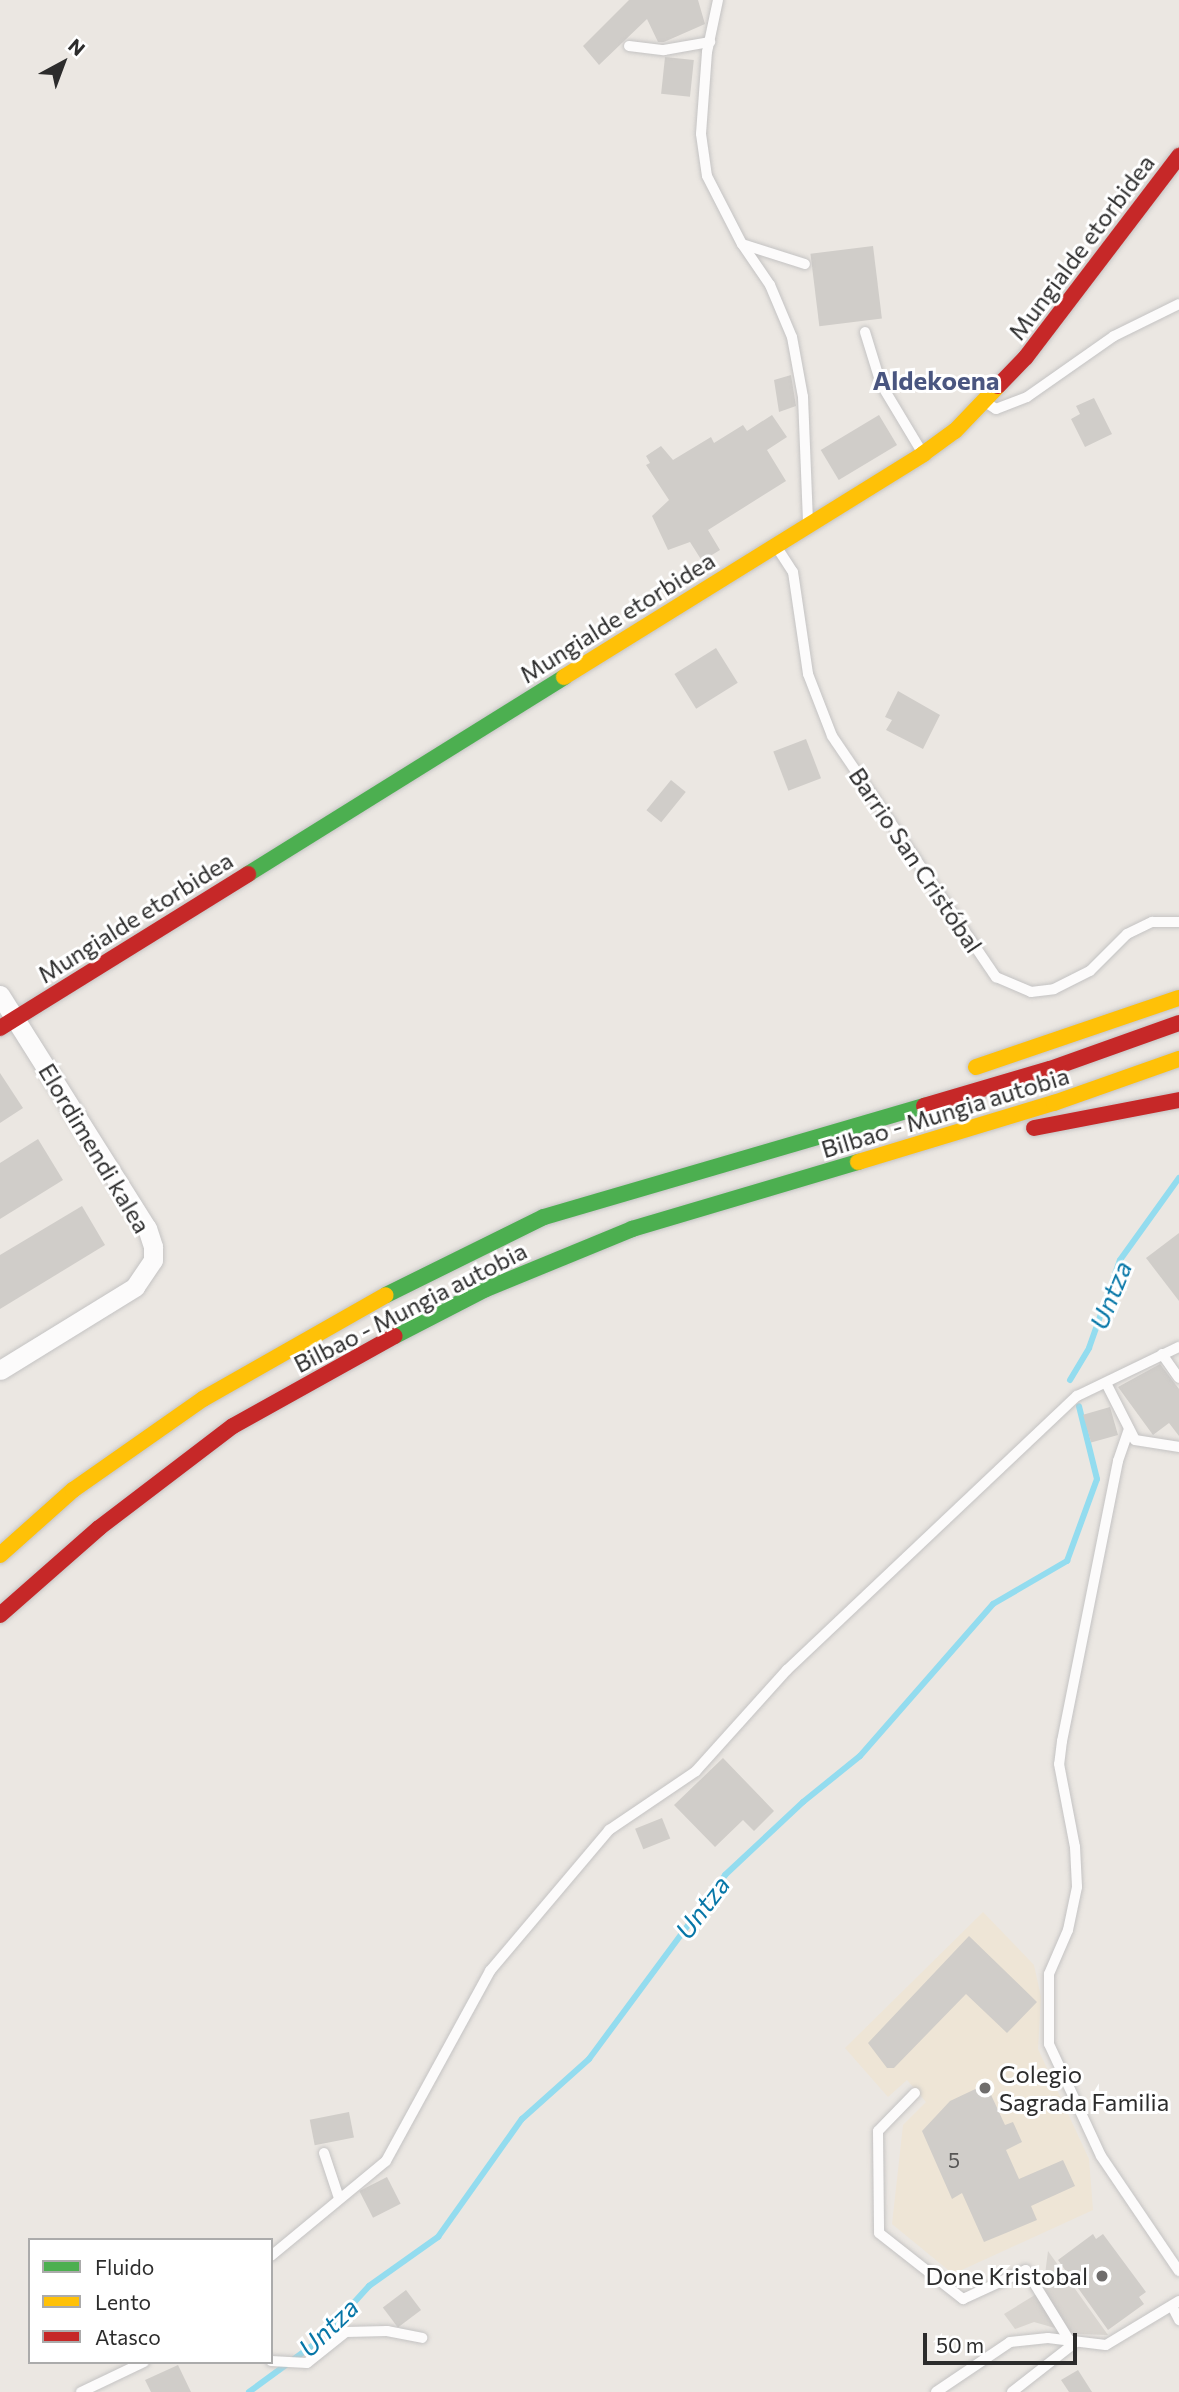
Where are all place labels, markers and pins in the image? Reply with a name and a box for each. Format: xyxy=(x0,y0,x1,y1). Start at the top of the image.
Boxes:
place label: Colegio Sagrada Familia xyxy=(999,2060,1169,2116)
marker: Colegio Sagrada Familia xyxy=(977,2080,993,2096)
place label: Done Kristobal xyxy=(925,2262,1088,2290)
marker: Done Kristobal xyxy=(1094,2268,1110,2284)

